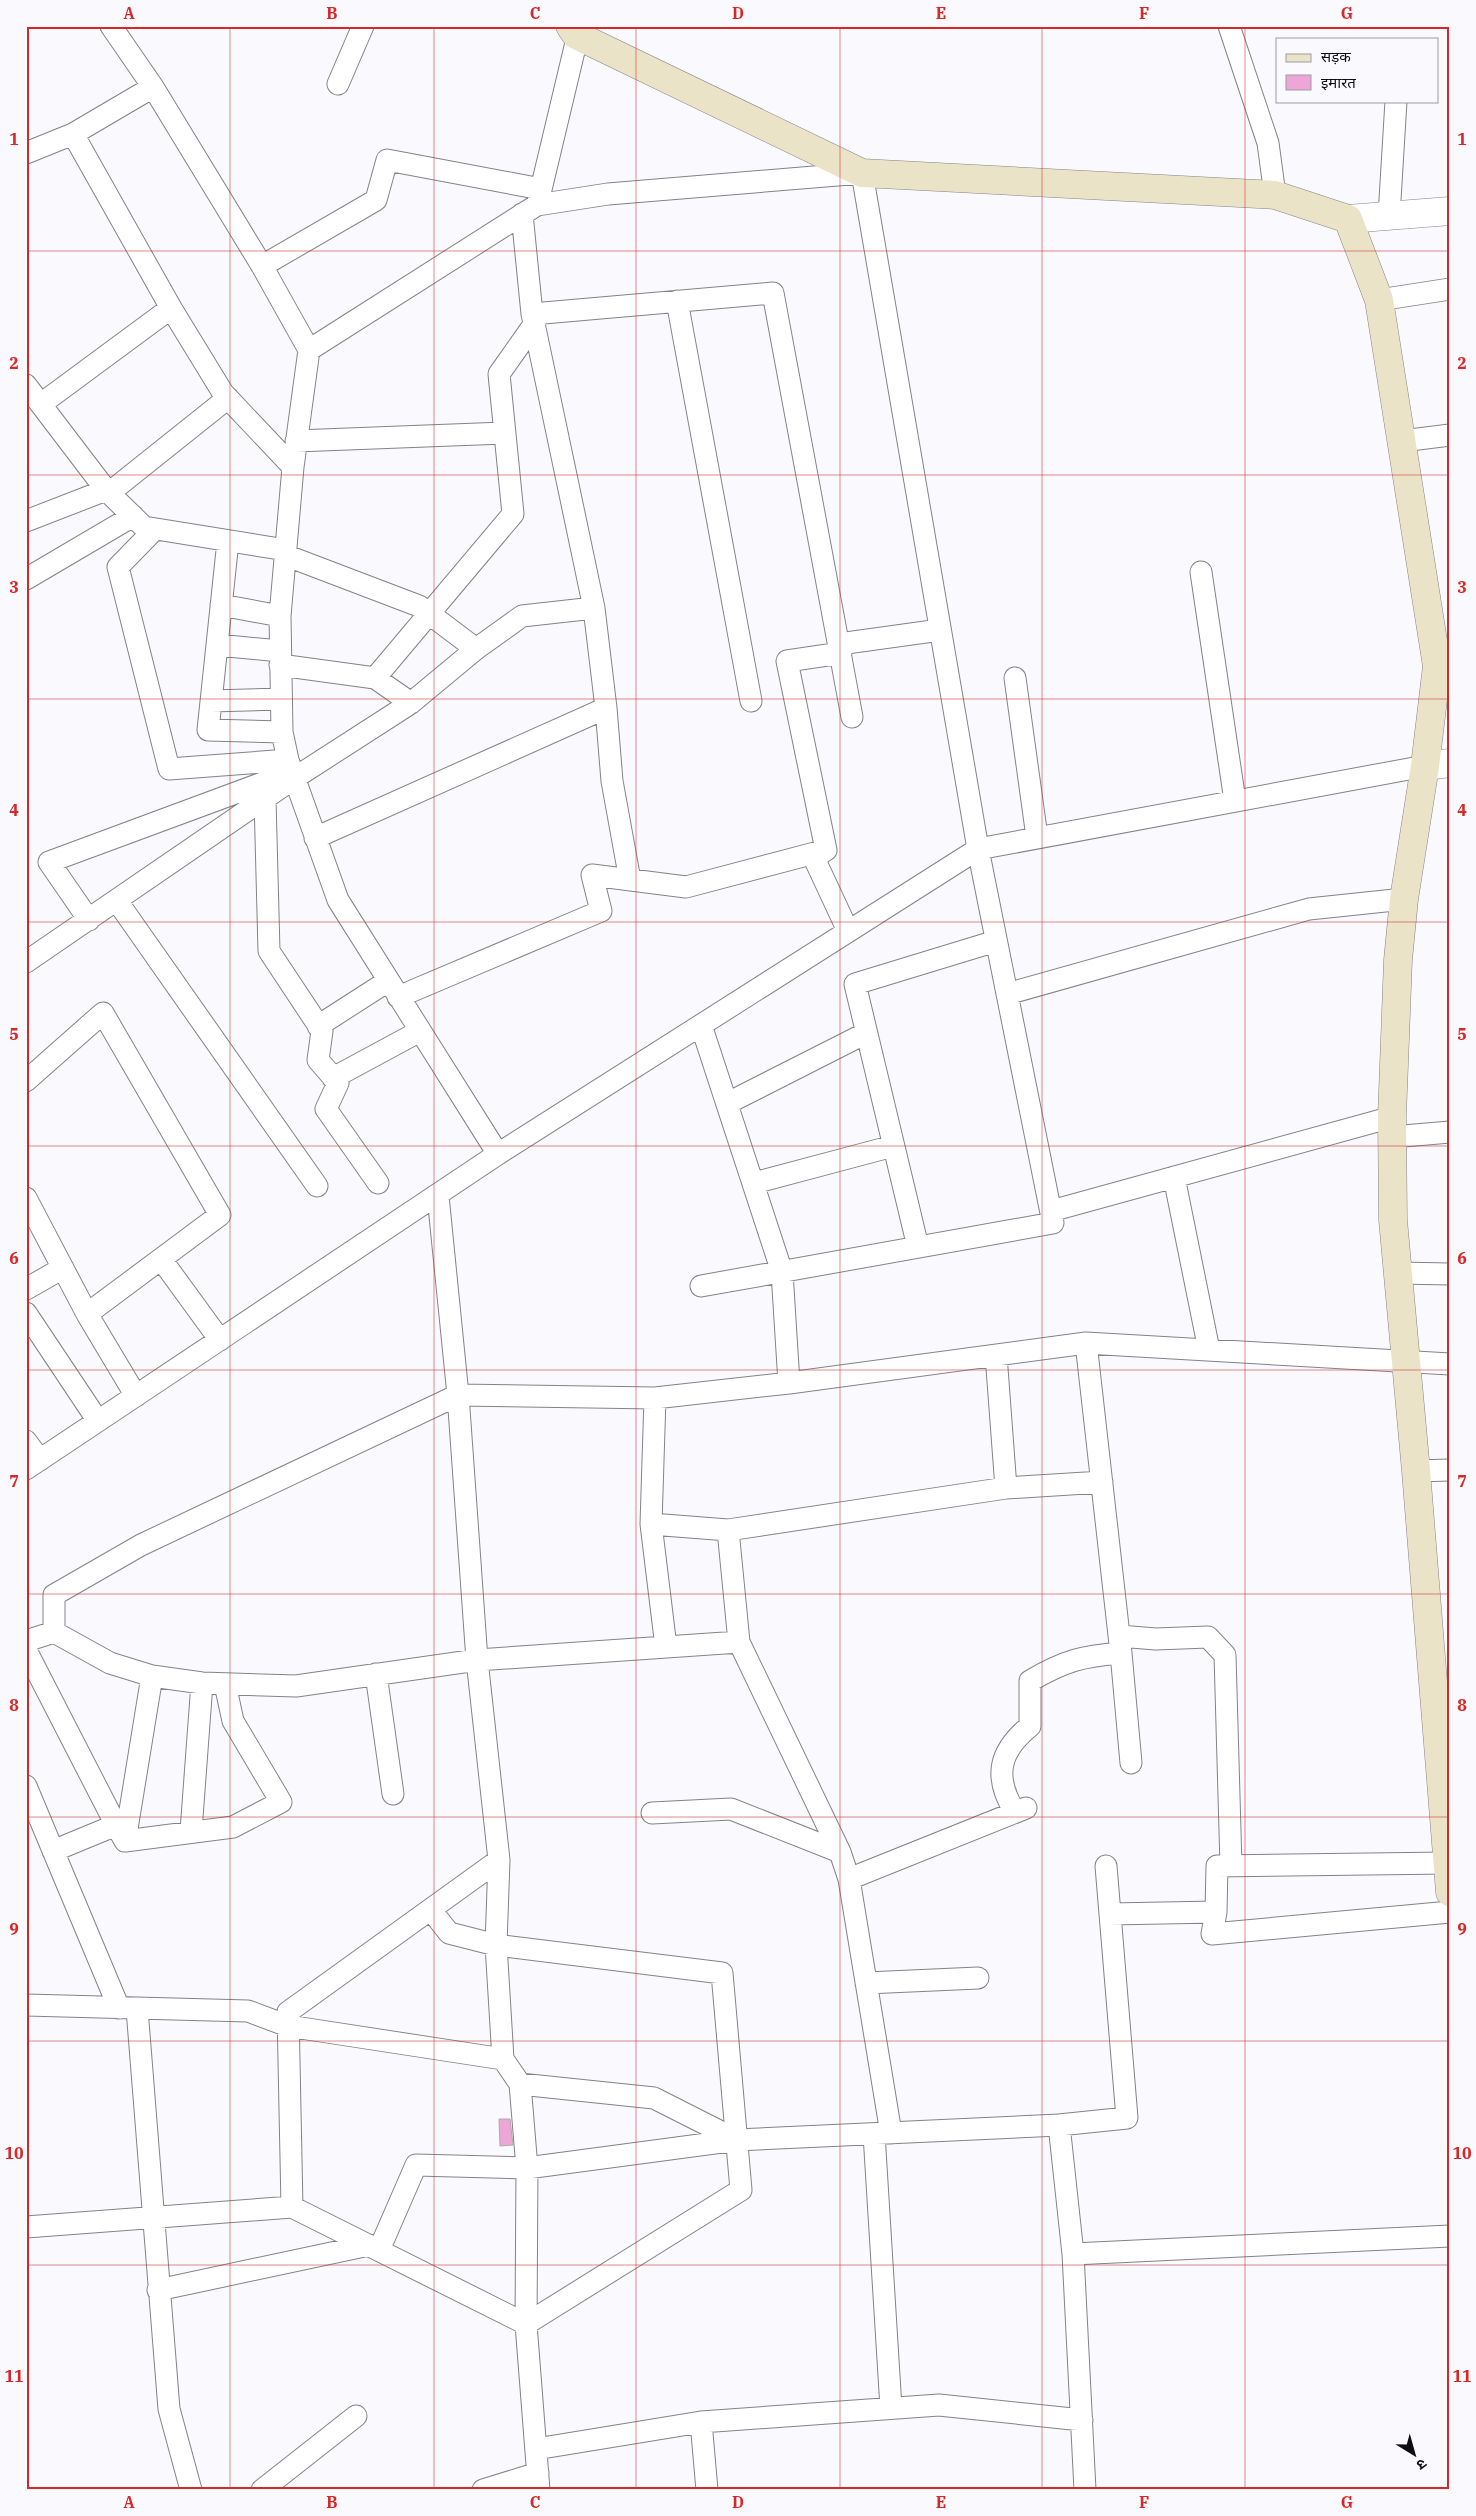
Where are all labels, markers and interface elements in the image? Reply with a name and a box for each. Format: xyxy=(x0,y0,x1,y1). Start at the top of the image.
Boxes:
text: A xyxy=(123,3,135,23)
text: B xyxy=(326,3,338,23)
text: C xyxy=(530,3,540,23)
text: D xyxy=(732,3,744,23)
text: E xyxy=(936,3,946,23)
text: F xyxy=(1139,3,1149,23)
text: G xyxy=(1341,3,1353,23)
legend xyxy=(1276,38,1438,102)
text: सड़क xyxy=(1321,47,1351,66)
text: इमारत xyxy=(1321,73,1356,92)
text: 1 xyxy=(9,129,19,149)
text: 1 xyxy=(1457,129,1467,149)
text: 2 xyxy=(9,353,19,373)
text: 2 xyxy=(1457,353,1467,373)
text: 3 xyxy=(9,577,19,597)
text: 3 xyxy=(1457,577,1467,597)
text: 4 xyxy=(9,800,19,820)
text: 4 xyxy=(1457,800,1467,820)
text: 5 xyxy=(9,1024,19,1044)
text: 5 xyxy=(1457,1024,1467,1044)
text: 6 xyxy=(9,1248,19,1268)
text: 6 xyxy=(1457,1248,1467,1268)
text: 7 xyxy=(9,1471,19,1491)
text: 7 xyxy=(1457,1471,1467,1491)
text: 8 xyxy=(9,1695,19,1715)
text: 8 xyxy=(1457,1695,1467,1715)
text: 9 xyxy=(9,1919,19,1939)
text: 9 xyxy=(1457,1919,1467,1939)
text: 10 xyxy=(4,2143,24,2163)
text: 10 xyxy=(1452,2143,1472,2163)
text: 11 xyxy=(4,2366,24,2386)
text: 11 xyxy=(1452,2366,1472,2386)
north arrow xyxy=(1388,2428,1438,2478)
text: उ xyxy=(1412,2455,1431,2475)
text: A xyxy=(123,2492,135,2512)
text: B xyxy=(326,2492,338,2512)
text: C xyxy=(530,2492,540,2512)
text: D xyxy=(732,2492,744,2512)
text: E xyxy=(936,2492,946,2512)
text: F xyxy=(1139,2492,1149,2512)
text: G xyxy=(1341,2492,1353,2512)

